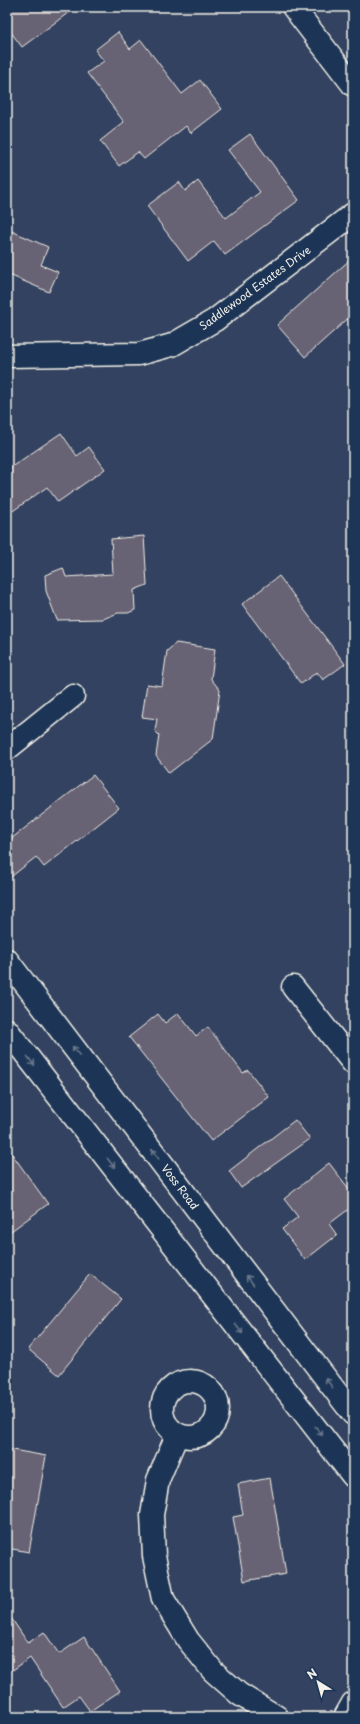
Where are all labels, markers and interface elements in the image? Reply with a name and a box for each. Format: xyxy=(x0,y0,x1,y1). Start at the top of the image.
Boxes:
street label: Saddlewood Estates Drive xyxy=(195,241,314,334)
one-way arrow xyxy=(72,1045,80,1056)
one-way arrow xyxy=(27,1055,35,1066)
one-way arrow xyxy=(150,1149,159,1160)
one-way arrow xyxy=(106,1158,115,1169)
street label: Voss Road xyxy=(158,1160,203,1213)
one-way arrow xyxy=(246,1274,255,1285)
one-way arrow xyxy=(235,1323,243,1334)
one-way arrow xyxy=(325,1378,334,1389)
one-way arrow xyxy=(314,1426,323,1437)
north arrow xyxy=(298,1662,338,1702)
text: N xyxy=(303,1664,321,1683)

